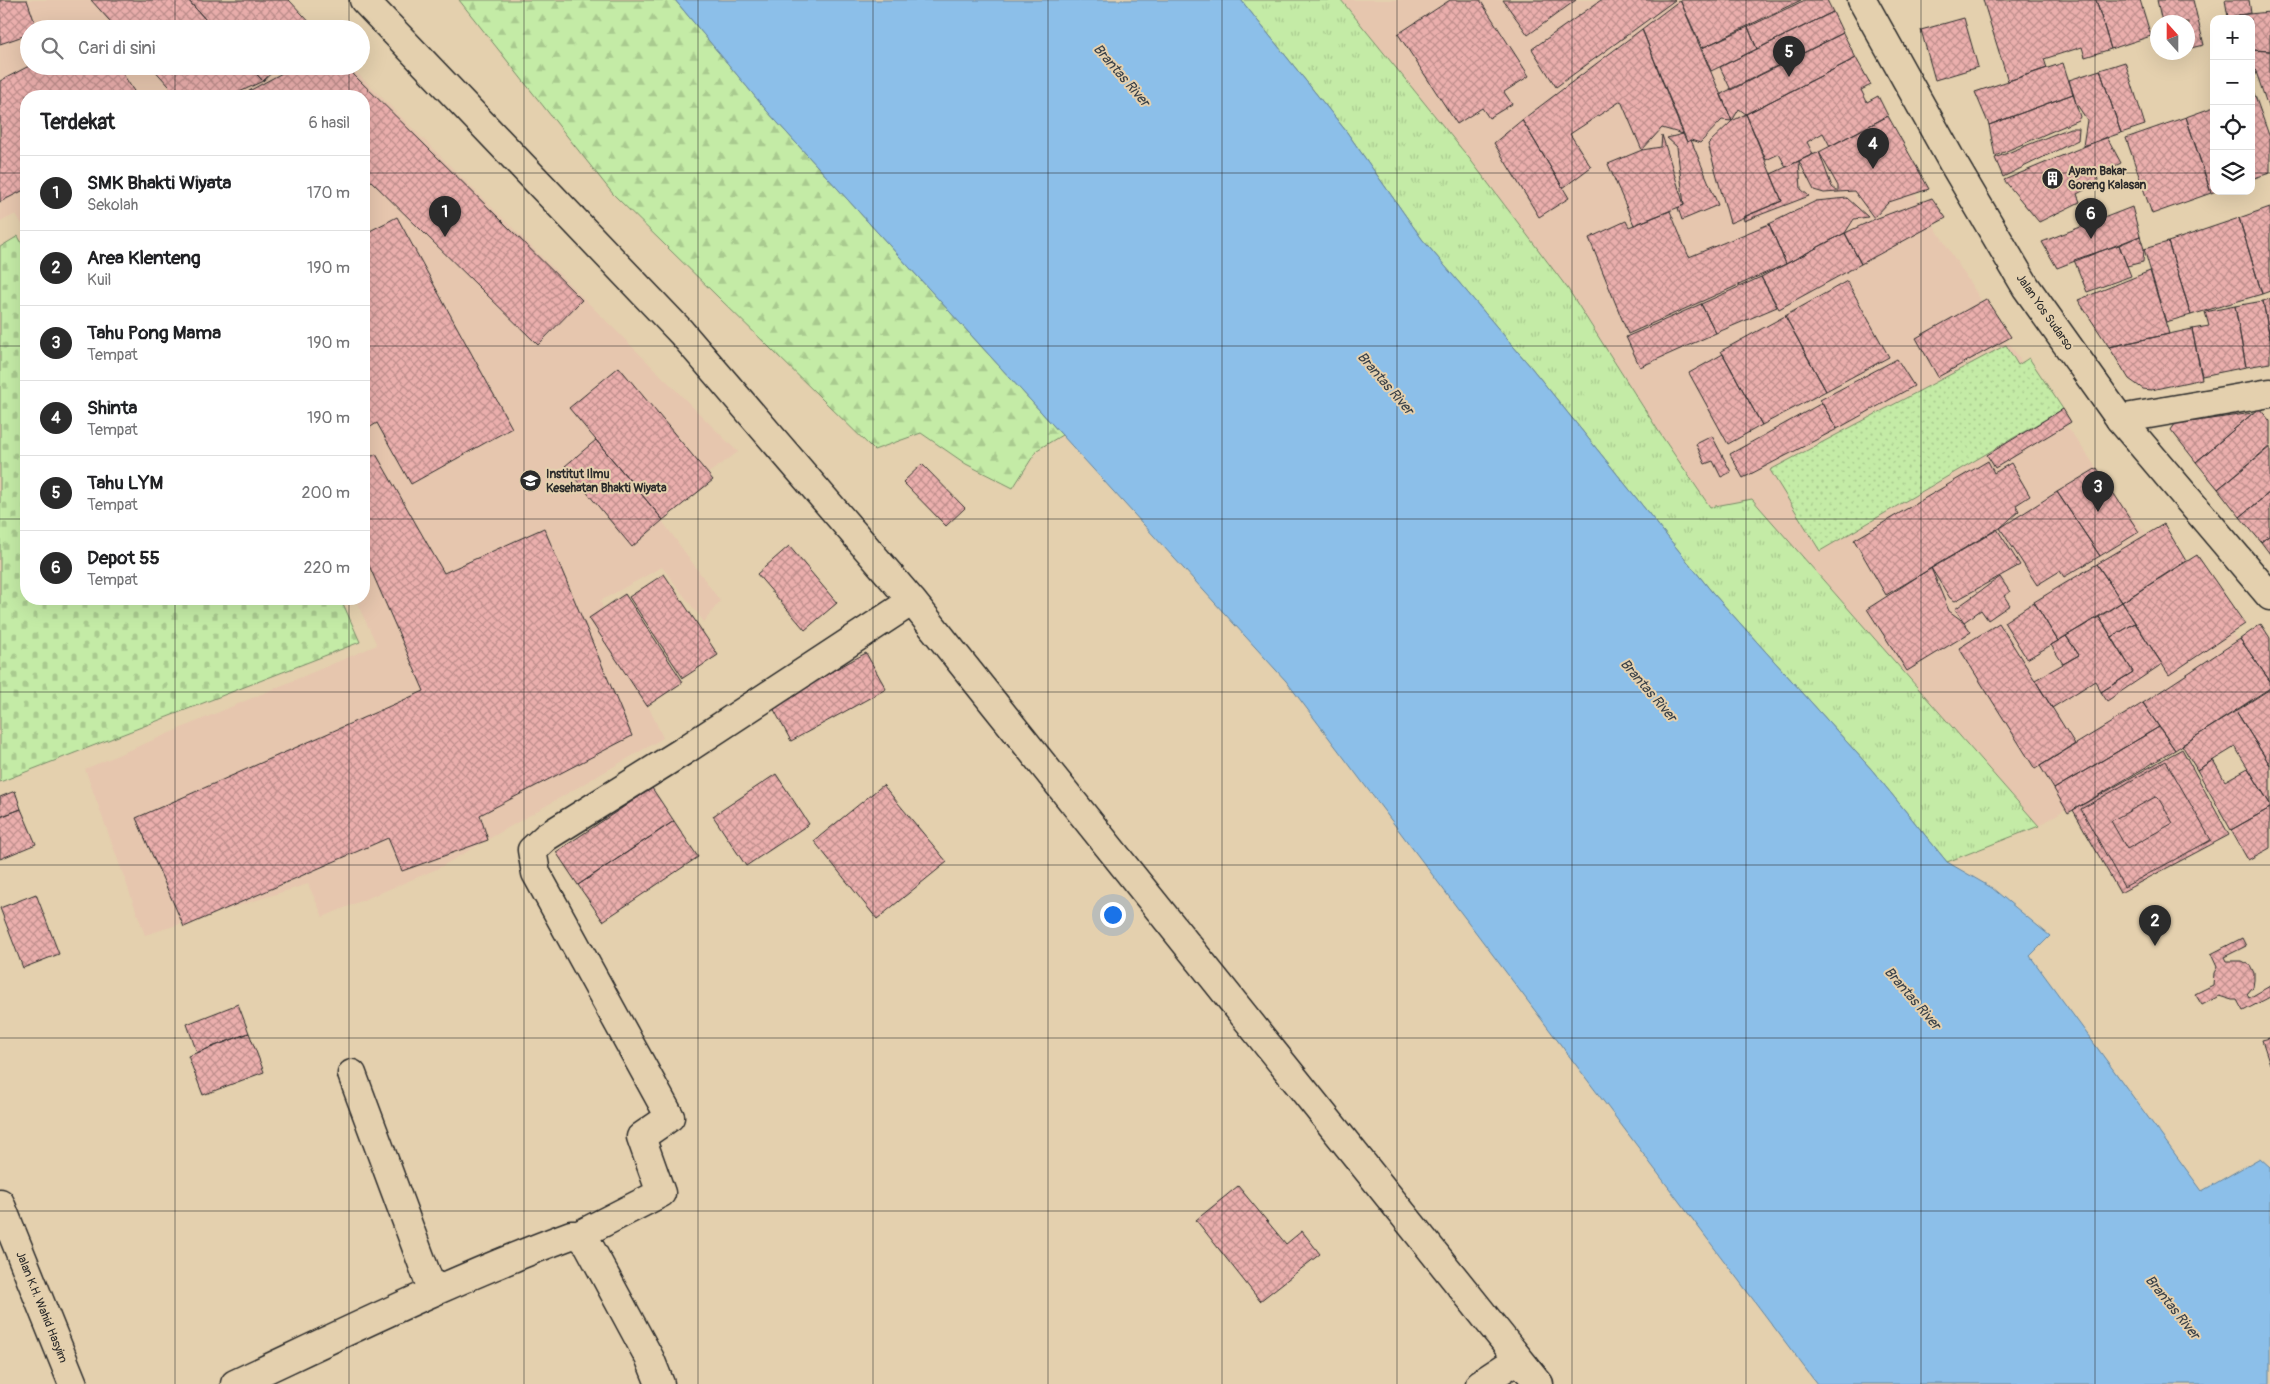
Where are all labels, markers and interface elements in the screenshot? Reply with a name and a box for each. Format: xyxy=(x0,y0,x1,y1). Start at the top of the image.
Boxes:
north arrow xyxy=(2150,15,2195,60)
map controls xyxy=(2210,15,2255,195)
button: + xyxy=(2210,15,2255,60)
search box xyxy=(20,20,370,75)
icon: search xyxy=(38,34,66,62)
text: Cari di sini xyxy=(78,36,155,60)
pin: 5 xyxy=(1773,36,1805,77)
water label: Brantas River xyxy=(1090,41,1155,112)
button: − xyxy=(2210,60,2255,105)
button: locate xyxy=(2210,105,2255,150)
text: Terdekat xyxy=(40,109,115,136)
text: 6 hasil xyxy=(308,113,350,133)
pin: 4 xyxy=(1857,128,1889,169)
button: layers xyxy=(2210,150,2255,195)
place label: Ayam Bakar Goreng Kalasan xyxy=(2068,164,2146,193)
building icon: Ayam Bakar Goreng Kalasan xyxy=(2040,166,2064,190)
text: SMK Bhakti Wiyata xyxy=(87,171,231,195)
text: 1 xyxy=(53,183,59,203)
text: 170 m xyxy=(307,183,350,203)
text: Sekolah xyxy=(87,195,138,215)
pin: 1 xyxy=(429,196,461,237)
pin: 6 xyxy=(2075,198,2107,239)
text: Area Klenteng xyxy=(87,246,201,270)
text: 2 xyxy=(52,258,60,278)
text: 190 m xyxy=(307,258,350,278)
text: Kuil xyxy=(87,270,111,290)
street label: Jalan Yos Sudarso xyxy=(2013,271,2077,354)
text: Tahu Pong Mama xyxy=(87,321,221,345)
text: 3 xyxy=(52,333,60,353)
text: 190 m xyxy=(307,333,350,353)
text: Tempat xyxy=(87,345,138,365)
water label: Brantas River xyxy=(1354,349,1419,420)
text: Shinta xyxy=(87,396,137,420)
text: 4 xyxy=(51,408,61,428)
text: 190 m xyxy=(307,408,350,428)
text: Tempat xyxy=(87,420,138,440)
place label: Institut Ilmu Kesehatan Bhakti Wiyata xyxy=(546,467,667,496)
school or university icon: Institut Ilmu Kesehatan Bhakti Wiyata xyxy=(518,469,542,493)
text: Tahu LYM xyxy=(87,471,163,495)
pin: 3 xyxy=(2082,471,2114,512)
text: 5 xyxy=(52,483,60,503)
text: 200 m xyxy=(302,483,350,503)
text: Tempat xyxy=(87,495,138,515)
text: Depot 55 xyxy=(87,546,160,570)
text: 6 xyxy=(51,558,61,578)
text: 220 m xyxy=(304,558,350,578)
text: Tempat xyxy=(87,570,138,590)
water label: Brantas River xyxy=(1617,656,1682,727)
your location xyxy=(1100,902,1126,928)
pin: 2 xyxy=(2139,905,2171,946)
water label: Brantas River xyxy=(1881,964,1946,1035)
street label: Jalan K.H. Wahid Hasyim xyxy=(12,1249,71,1366)
water label: Brantas River xyxy=(2142,1272,2205,1344)

